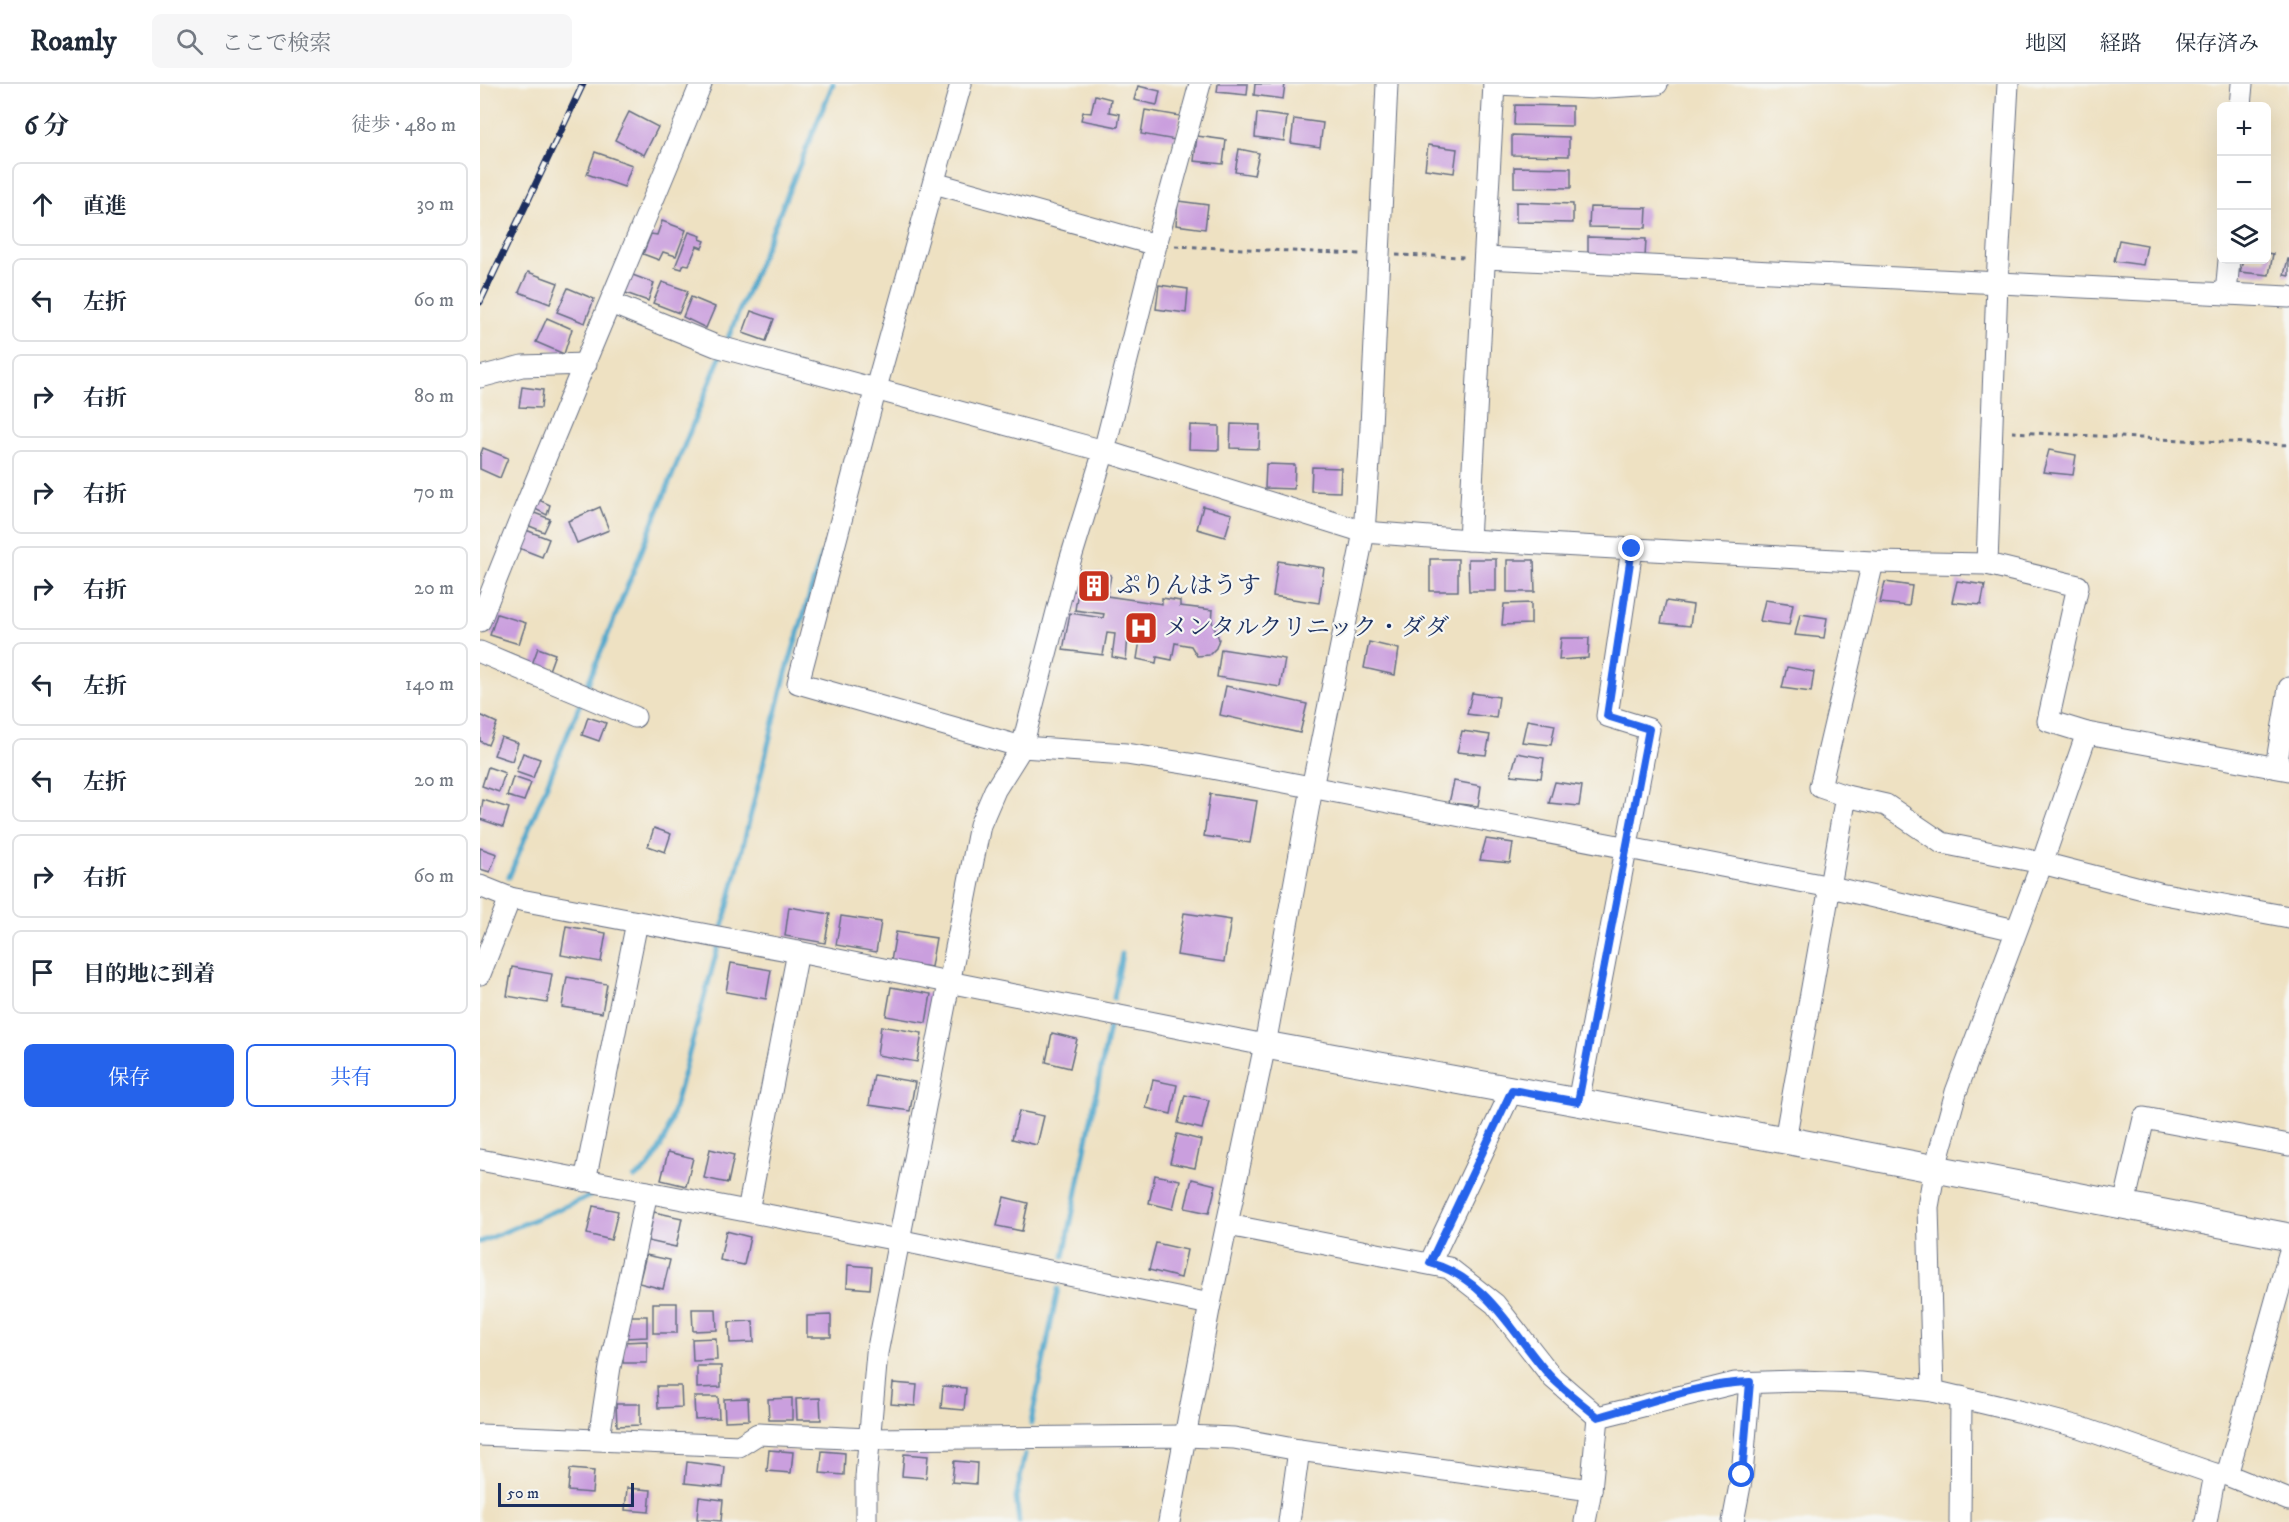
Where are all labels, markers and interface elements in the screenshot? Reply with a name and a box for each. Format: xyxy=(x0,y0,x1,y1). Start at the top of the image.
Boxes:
search box xyxy=(152,14,572,68)
text: Roamly xyxy=(30,24,116,59)
icon: search xyxy=(173,25,206,58)
text: ここで検索 xyxy=(221,30,331,57)
text: 地図 xyxy=(2025,31,2067,57)
text: 経路 xyxy=(2100,31,2142,57)
text: 保存済み xyxy=(2175,31,2259,57)
map controls xyxy=(2217,102,2271,264)
button: + xyxy=(2217,102,2271,156)
text: 6 分 xyxy=(24,110,69,143)
text: 徒歩 · 480 m xyxy=(351,113,456,138)
button: − xyxy=(2217,156,2271,210)
icon: ahead xyxy=(26,188,59,221)
text: 30 m xyxy=(416,192,454,217)
text: 直進 xyxy=(83,193,127,220)
button: layers xyxy=(2217,210,2271,264)
icon: left xyxy=(26,284,59,317)
text: 60 m xyxy=(414,288,454,313)
text: 左折 xyxy=(83,289,127,316)
icon: right xyxy=(26,380,59,413)
text: 80 m xyxy=(414,384,454,409)
text: 右折 xyxy=(83,385,127,412)
icon: right xyxy=(26,476,59,509)
text: 70 m xyxy=(413,480,454,505)
text: 右折 xyxy=(83,481,127,508)
route end xyxy=(1618,535,1644,561)
building icon: ぷりんはうす xyxy=(1076,568,1112,604)
place label: ぷりんはうす xyxy=(1117,571,1261,601)
icon: right xyxy=(26,572,59,605)
text: 20 m xyxy=(414,576,454,601)
text: 右折 xyxy=(83,577,127,604)
hospital icon: メンタルクリニック・ダダ xyxy=(1123,610,1159,646)
place label: メンタルクリニック・ダダ xyxy=(1164,613,1449,643)
icon: left xyxy=(26,668,59,701)
text: 140 m xyxy=(405,672,454,697)
text: 左折 xyxy=(83,673,127,700)
icon: left xyxy=(26,764,59,797)
text: 20 m xyxy=(414,768,454,793)
text: 左折 xyxy=(83,769,127,796)
icon: right xyxy=(26,860,59,893)
text: 60 m xyxy=(414,864,454,889)
text: 右折 xyxy=(83,865,127,892)
icon: arrive xyxy=(26,956,59,989)
text: 目的地に到着 xyxy=(83,961,215,988)
button: 保存 xyxy=(24,1044,234,1107)
button: 共有 xyxy=(246,1044,456,1107)
route start xyxy=(1728,1461,1754,1487)
scale bar xyxy=(498,1480,634,1508)
text: 50 m xyxy=(507,1483,539,1503)

